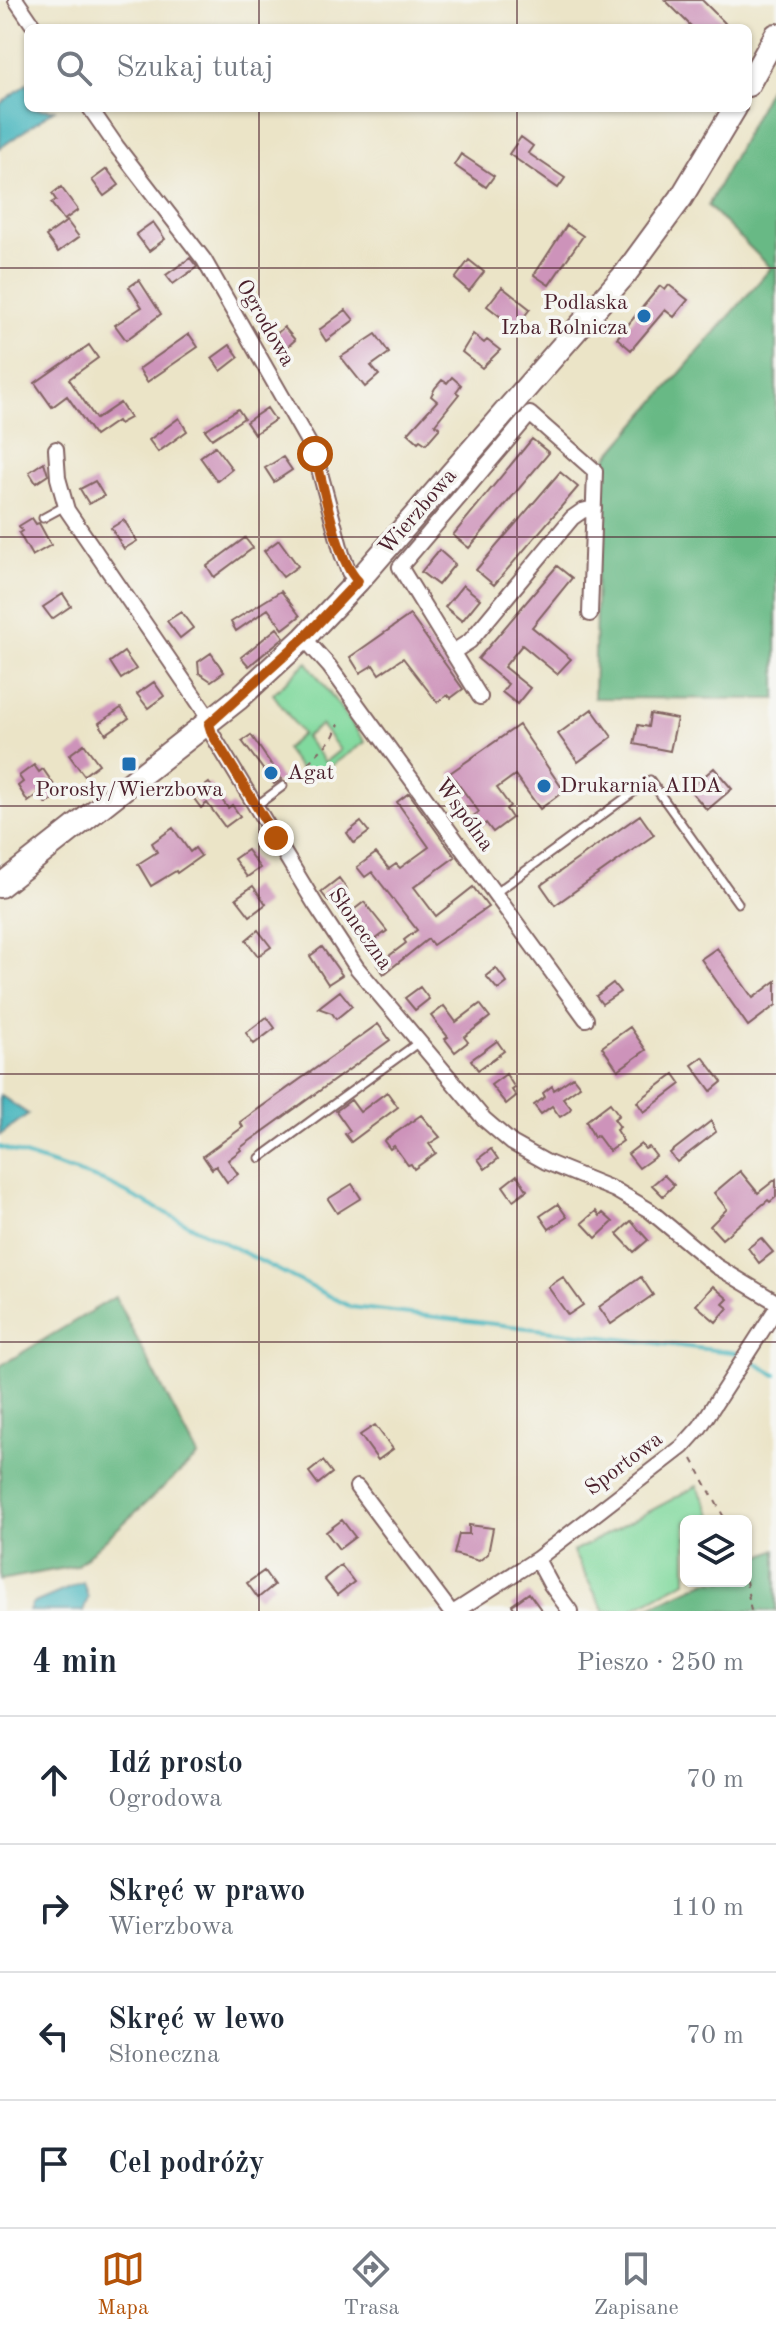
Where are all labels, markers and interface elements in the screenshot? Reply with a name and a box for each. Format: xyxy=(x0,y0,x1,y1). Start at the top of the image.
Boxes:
search box xyxy=(24,24,752,112)
icon: search xyxy=(52,46,96,90)
text: Szukaj tutaj xyxy=(116,53,274,83)
street label: Ogrodowa xyxy=(231,276,299,370)
place label: Podlaska Izba Rolnicza xyxy=(501,292,628,339)
marker: Podlaska Izba Rolnicza xyxy=(635,307,653,325)
route start xyxy=(297,436,333,472)
street label: Wierzbowa xyxy=(375,465,461,559)
marker: Porosły/Wierzbowa xyxy=(120,755,138,773)
place label: Agat xyxy=(287,762,334,784)
marker: Agat xyxy=(262,764,280,782)
street label: Wspólna xyxy=(430,775,498,856)
place label: Drukarnia AIDA xyxy=(560,775,722,797)
marker: Drukarnia AIDA xyxy=(535,777,553,795)
place label: Porosły/Wierzbowa xyxy=(35,779,223,801)
route end xyxy=(258,820,294,856)
street label: Słoneczna xyxy=(324,884,396,974)
street label: Sportowa xyxy=(581,1428,667,1500)
map controls xyxy=(680,1515,752,1587)
button: layers xyxy=(680,1515,752,1587)
text: 4 min xyxy=(32,1646,117,1680)
text: Pieszo · 250 m xyxy=(577,1650,744,1676)
text: Idź prosto xyxy=(108,1749,243,1779)
icon: ahead xyxy=(32,1758,76,1802)
text: 70 m xyxy=(686,1767,744,1793)
text: Ogrodowa xyxy=(108,1786,222,1812)
text: Skręć w prawo xyxy=(108,1877,305,1907)
icon: right xyxy=(32,1886,76,1930)
text: 110 m xyxy=(671,1895,744,1921)
text: Wierzbowa xyxy=(108,1914,234,1940)
text: Skręć w lewo xyxy=(108,2005,285,2035)
icon: left xyxy=(32,2014,76,2058)
text: 70 m xyxy=(686,2023,744,2049)
text: Słoneczna xyxy=(108,2042,220,2068)
icon: arrive xyxy=(32,2142,76,2186)
text: Cel podróży xyxy=(108,2149,265,2179)
tab: Mapa xyxy=(97,2247,149,2322)
tab: Trasa xyxy=(343,2247,399,2322)
tab: Zapisane xyxy=(594,2247,679,2322)

